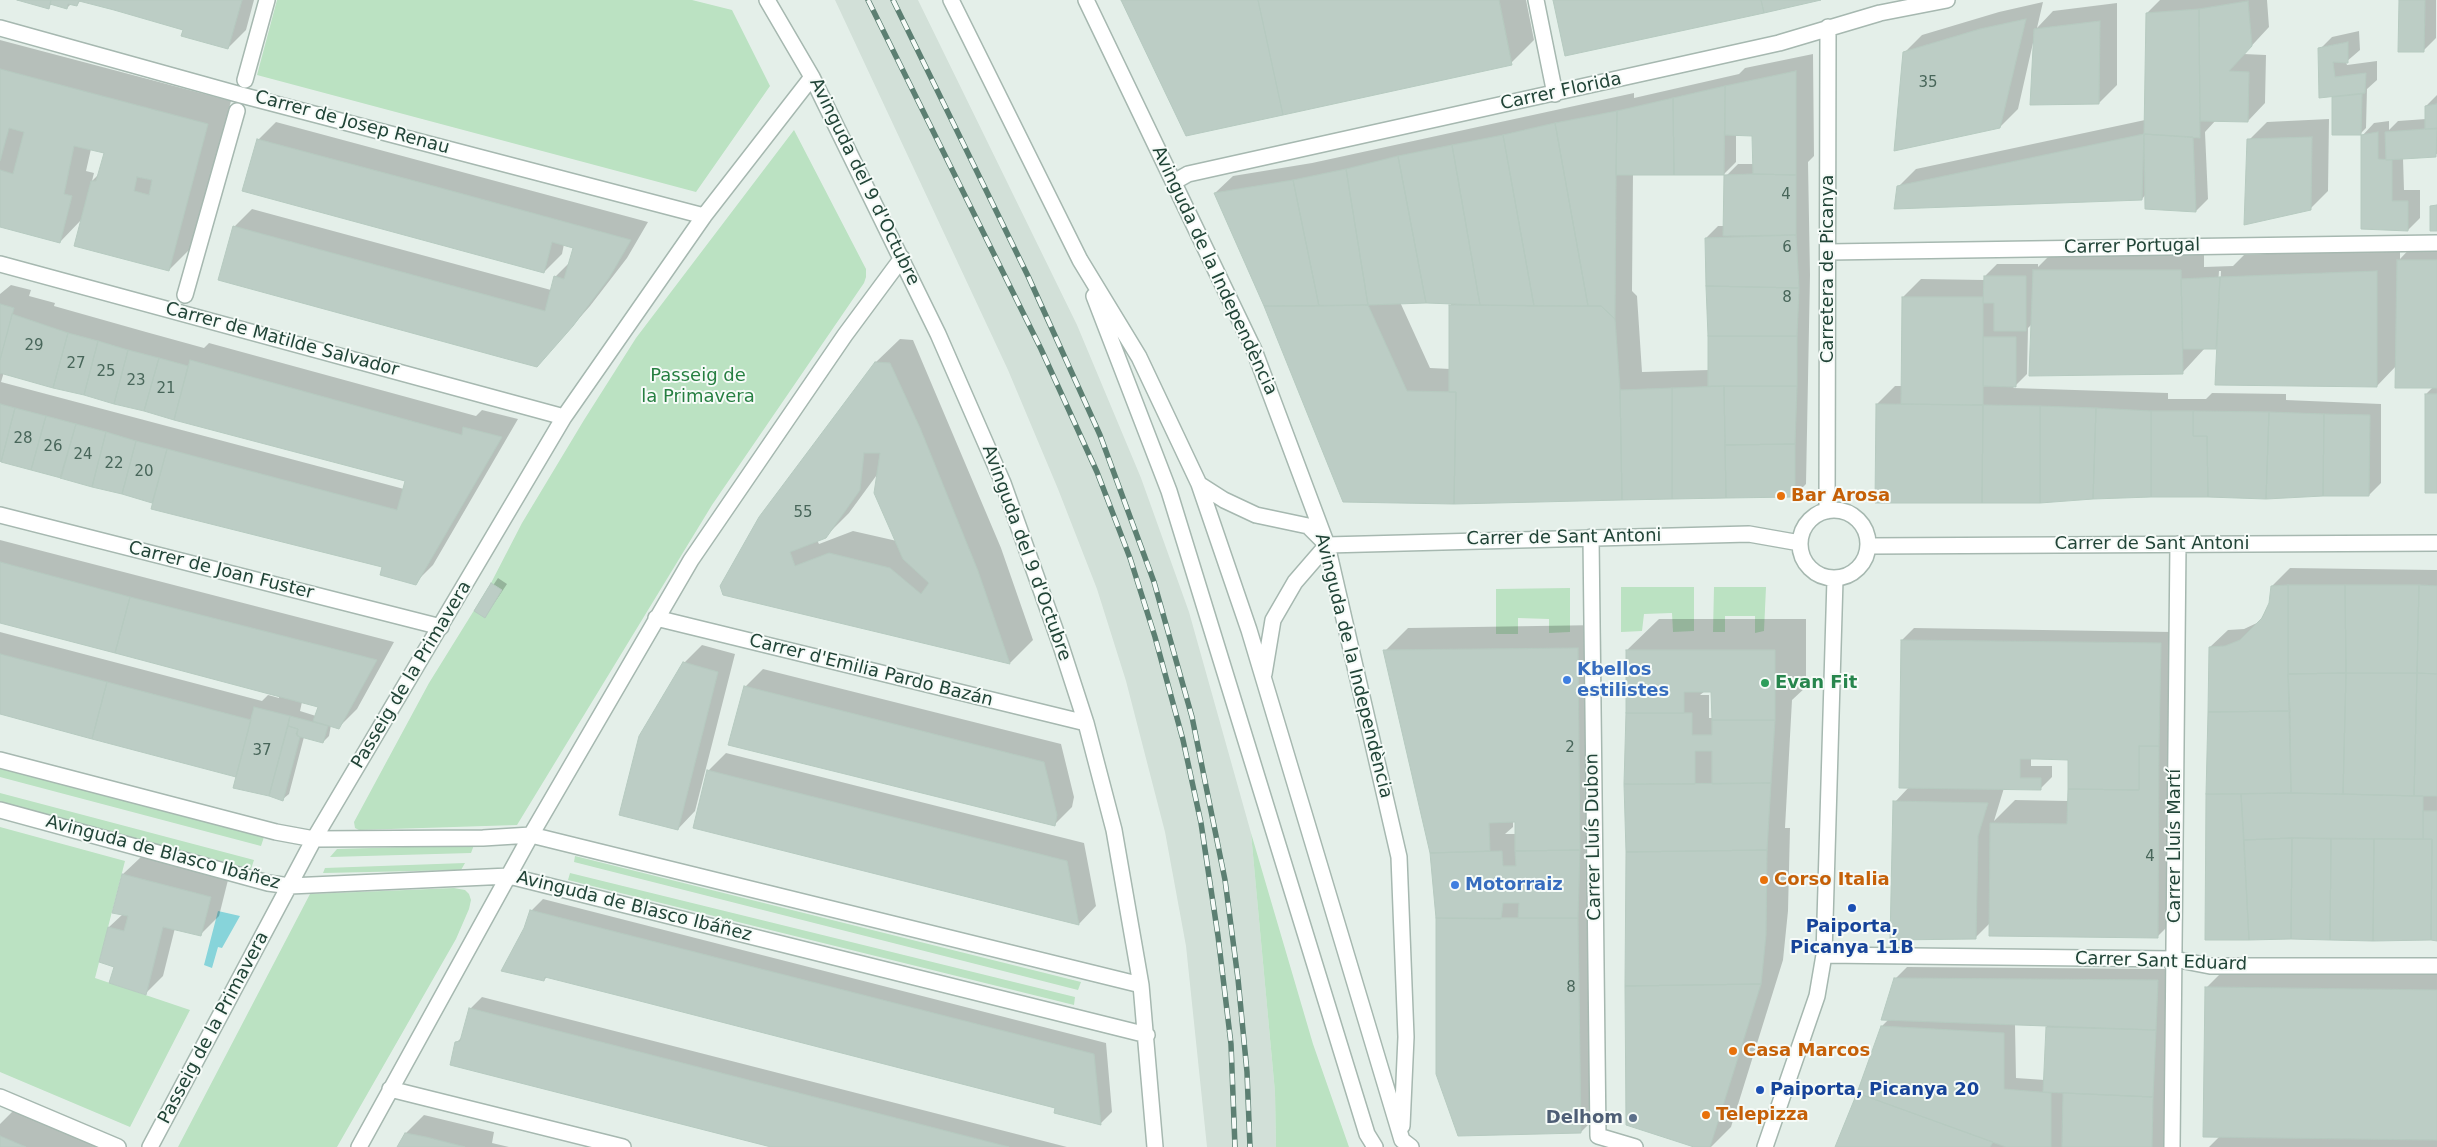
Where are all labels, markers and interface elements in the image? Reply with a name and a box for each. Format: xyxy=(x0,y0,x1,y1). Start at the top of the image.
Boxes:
street label: Carrer Florida xyxy=(1499,69,1623,115)
house number: 35 xyxy=(1918,74,1938,92)
street label: Avinguda del 9 d'Octubre xyxy=(804,75,924,289)
street label: Carrer de Josep Renau xyxy=(252,87,452,159)
street label: Avinguda de la Independència xyxy=(1147,143,1281,399)
street label: Carretera de Picanya xyxy=(1817,175,1839,363)
house number: 4 xyxy=(1781,186,1791,204)
street label: Carrer Portugal xyxy=(2064,235,2200,259)
house number: 6 xyxy=(1782,239,1792,257)
house number: 8 xyxy=(1782,289,1792,307)
street label: Carrer de Matilde Salvador xyxy=(163,298,401,382)
house number: 29 xyxy=(24,337,44,355)
house number: 27 xyxy=(66,355,86,373)
house number: 25 xyxy=(96,363,116,381)
park label: Passeig de la Primavera xyxy=(641,365,755,408)
house number: 23 xyxy=(126,372,146,390)
house number: 21 xyxy=(156,380,176,398)
house number: 28 xyxy=(13,430,33,448)
house number: 26 xyxy=(43,438,63,456)
street label: Avinguda del 9 d'Octubre xyxy=(977,442,1075,664)
house number: 24 xyxy=(73,446,93,464)
house number: 22 xyxy=(104,455,124,473)
house number: 20 xyxy=(134,463,154,481)
place label: Bar Arosa xyxy=(1791,485,1890,507)
marker: Bar Arosa xyxy=(1775,490,1787,502)
house number: 55 xyxy=(793,504,813,522)
street label: Carrer de Sant Antoni xyxy=(1466,526,1662,550)
street label: Avinguda de la Independència xyxy=(1310,531,1396,801)
street label: Carrer de Sant Antoni xyxy=(2055,533,2249,555)
street label: Carrer de Joan Fuster xyxy=(126,538,316,604)
street label: Passeig de la Primavera xyxy=(347,577,477,773)
street label: Carrer d'Emilia Pardo Bazán xyxy=(747,630,995,712)
place label: Kbellos estilistes xyxy=(1577,659,1669,702)
place label: Evan Fit xyxy=(1775,672,1857,694)
marker: Kbellos estilistes xyxy=(1561,674,1573,686)
marker: Evan Fit xyxy=(1759,677,1771,689)
house number: 2 xyxy=(1565,739,1575,757)
house number: 37 xyxy=(252,742,272,760)
street label: Carrer Lluís Dubon xyxy=(1582,753,1606,921)
street label: Carrer Lluís Martí xyxy=(2164,769,2186,923)
street label: Avinguda de Blasco Ibáñez xyxy=(44,811,282,895)
house number: 4 xyxy=(2145,848,2155,866)
street label: Avinguda de Blasco Ibáñez xyxy=(514,867,754,947)
place label: Corso Italia xyxy=(1774,869,1890,891)
place label: Motorraiz xyxy=(1465,874,1563,896)
marker: Corso Italia xyxy=(1758,874,1770,886)
marker: Motorraiz xyxy=(1449,879,1461,891)
marker: Paiporta, Picanya 11B xyxy=(1846,902,1858,914)
place label: Paiporta, Picanya 11B xyxy=(1790,916,1914,959)
street label: Passeig de la Primavera xyxy=(154,928,274,1128)
street label: Carrer Sant Eduard xyxy=(2075,948,2247,976)
house number: 8 xyxy=(1566,979,1576,997)
place label: Casa Marcos xyxy=(1743,1040,1870,1062)
marker: Casa Marcos xyxy=(1727,1045,1739,1057)
place label: Paiporta, Picanya 20 xyxy=(1770,1079,1979,1101)
marker: Paiporta, Picanya 20 xyxy=(1754,1084,1766,1096)
place label: Telepizza xyxy=(1716,1104,1809,1126)
place label: Delhom xyxy=(1546,1107,1623,1129)
marker: Telepizza xyxy=(1700,1109,1712,1121)
marker: Delhom xyxy=(1627,1112,1639,1124)

